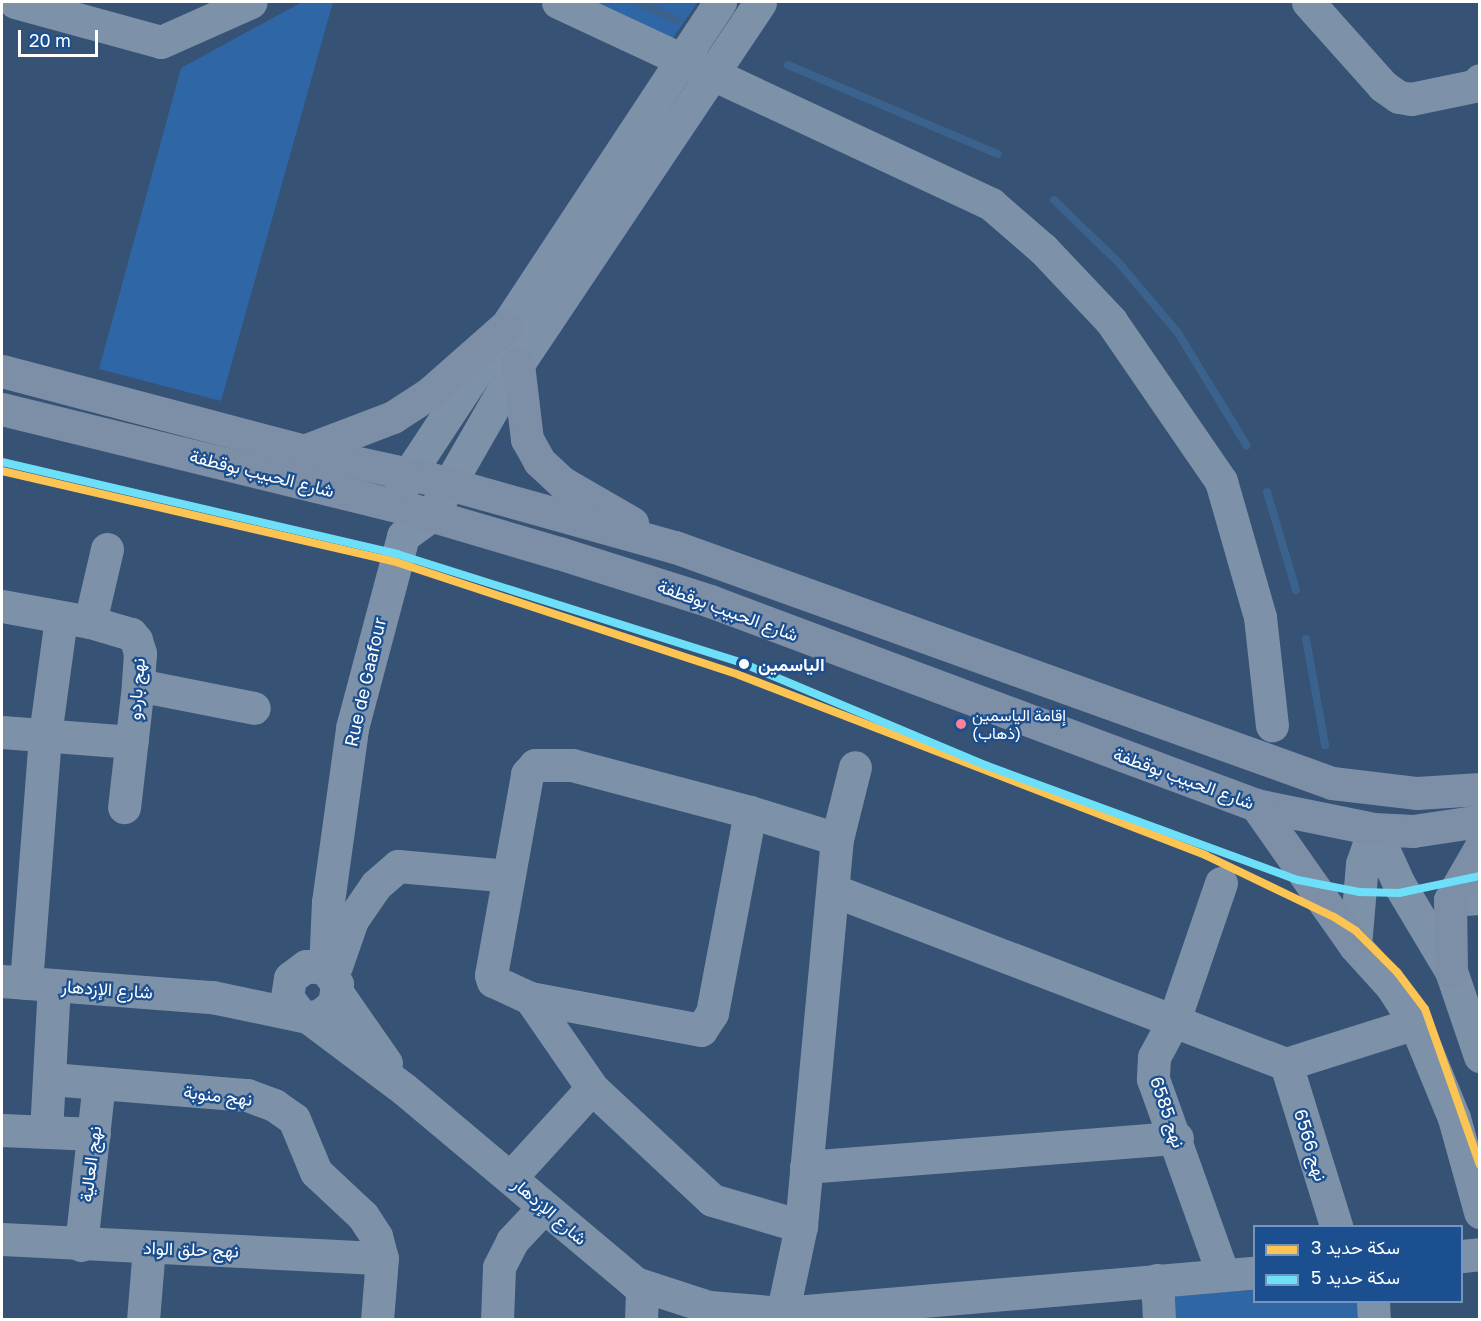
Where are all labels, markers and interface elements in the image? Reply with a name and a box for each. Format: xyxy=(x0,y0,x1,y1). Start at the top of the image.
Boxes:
scale bar xyxy=(21,18,100,56)
text: 20 m xyxy=(29,29,71,51)
street label: شارع الحبيب بوقطفة xyxy=(187,445,337,501)
street label: شارع الحبيب بوقطفة xyxy=(655,574,801,646)
street label: Rue de Gaafour xyxy=(340,615,390,749)
place label: الياسمين xyxy=(758,653,825,675)
marker: الياسمين xyxy=(735,655,753,673)
street label: نهج باردو xyxy=(123,657,149,721)
place label: إقامة الياسمين (ذهاب) xyxy=(972,705,1066,743)
marker: إقامة الياسمين (ذهاب) xyxy=(955,718,967,730)
street label: شارع الحبيب بوقطفة xyxy=(1111,742,1257,814)
street label: شارع الإزدهار xyxy=(60,975,154,1003)
street label: نهج 6585 xyxy=(1146,1074,1190,1150)
street label: نهج منوبة xyxy=(182,1080,254,1110)
street label: نهج 6566 xyxy=(1290,1106,1332,1184)
street label: نهج العالية xyxy=(75,1125,105,1203)
street label: شارع الإزدهار xyxy=(508,1173,592,1249)
legend xyxy=(1253,1225,1463,1303)
text: سكة حديد 3 xyxy=(1311,1236,1400,1258)
street label: نهج حلق الواد xyxy=(143,1237,239,1261)
text: سكة حديد 5 xyxy=(1311,1266,1400,1288)

